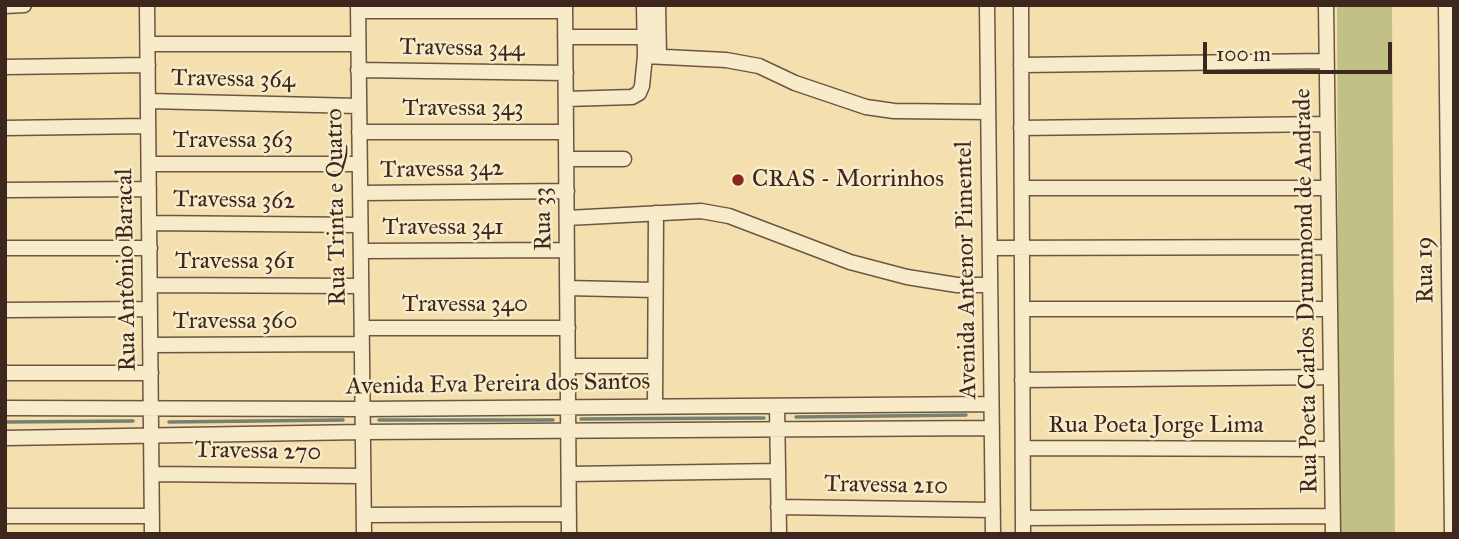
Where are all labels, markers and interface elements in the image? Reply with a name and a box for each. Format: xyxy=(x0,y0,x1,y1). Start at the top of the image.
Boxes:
scale bar xyxy=(1207,28,1396,72)
street label: Travessa 344 xyxy=(399,34,525,64)
text: 100 m xyxy=(1216,41,1271,67)
street label: Travessa 364 xyxy=(171,65,295,95)
street label: Rua Poeta Carlos Drummond de Andrade xyxy=(1289,88,1325,494)
street label: Travessa 343 xyxy=(402,95,524,123)
street label: Rua Trinta e Quatro xyxy=(321,108,353,306)
street label: Travessa 363 xyxy=(173,127,293,155)
street label: Avenida Antenor Pimentel xyxy=(950,141,984,399)
street label: Travessa 342 xyxy=(380,155,504,185)
place label: CRAS - Morrinhos xyxy=(752,166,944,194)
street label: Rua Antônio Baracal xyxy=(111,168,143,372)
marker: CRAS - Morrinhos xyxy=(730,172,746,188)
street label: Travessa 362 xyxy=(172,186,296,216)
street label: Rua 33 xyxy=(529,187,559,251)
street label: Travessa 341 xyxy=(382,214,504,242)
street label: Rua 19 xyxy=(1411,236,1441,304)
street label: Travessa 361 xyxy=(175,248,295,276)
street label: Travessa 340 xyxy=(402,291,528,319)
street label: Travessa 360 xyxy=(173,308,297,336)
street label: Avenida Eva Pereira dos Santos xyxy=(346,368,650,402)
street label: Rua Poeta Jorge Lima xyxy=(1048,412,1264,440)
street label: Travessa 270 xyxy=(194,436,322,468)
street label: Travessa 210 xyxy=(824,471,948,501)

